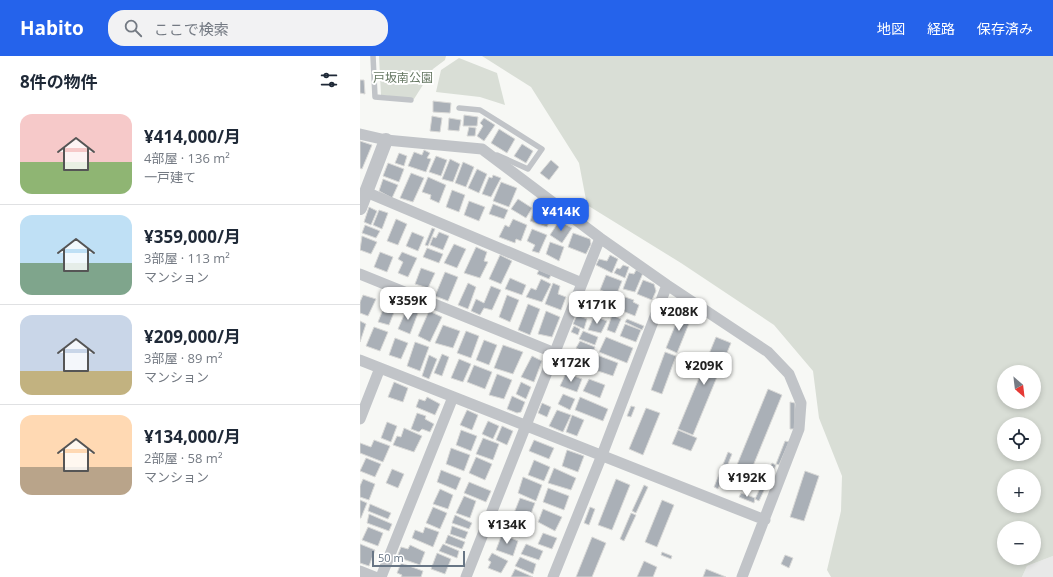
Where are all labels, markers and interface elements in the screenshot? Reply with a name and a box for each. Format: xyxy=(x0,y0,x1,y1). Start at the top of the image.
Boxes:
search box xyxy=(108,10,388,46)
text: Habito xyxy=(20,15,84,41)
icon: search xyxy=(122,17,144,39)
text: ここで検索 xyxy=(154,19,229,39)
text: 地図 xyxy=(877,19,905,38)
text: 経路 xyxy=(927,19,955,38)
text: 保存済み xyxy=(977,19,1033,38)
icon: filters xyxy=(318,69,340,91)
park label: 戸坂南公園 xyxy=(373,69,433,86)
text: 8件の物件 xyxy=(20,70,98,93)
text: ¥414,000/月 xyxy=(144,125,241,148)
icon: home xyxy=(52,130,100,178)
text: 4部屋 · 136 m² xyxy=(144,149,230,167)
text: 一戸建て xyxy=(144,168,196,186)
pin: ¥414K xyxy=(533,198,589,232)
text: ¥414K xyxy=(542,202,580,220)
text: ¥359,000/月 xyxy=(144,225,241,248)
icon: home xyxy=(52,231,100,279)
text: 3部屋 · 113 m² xyxy=(144,249,230,267)
text: マンション xyxy=(144,268,209,286)
pin: ¥359K xyxy=(380,287,436,321)
text: ¥359K xyxy=(389,291,427,309)
pin: ¥171K xyxy=(569,291,625,325)
text: ¥171K xyxy=(578,295,616,313)
pin: ¥208K xyxy=(651,298,707,332)
text: ¥208K xyxy=(660,302,698,320)
text: ¥209,000/月 xyxy=(144,325,241,348)
icon: home xyxy=(52,331,100,379)
text: 3部屋 · 89 m² xyxy=(144,349,222,367)
pin: ¥172K xyxy=(543,349,599,383)
pin: ¥209K xyxy=(676,352,732,386)
text: ¥172K xyxy=(552,353,590,371)
text: ¥209K xyxy=(685,356,723,374)
north arrow xyxy=(997,365,1041,409)
map controls xyxy=(997,365,1041,565)
text: マンション xyxy=(144,368,209,386)
button: locate xyxy=(997,417,1041,461)
text: ¥134,000/月 xyxy=(144,425,241,448)
icon: home xyxy=(52,431,100,479)
text: 2部屋 · 58 m² xyxy=(144,449,222,467)
pin: ¥192K xyxy=(719,464,775,498)
text: マンション xyxy=(144,468,209,486)
text: ¥192K xyxy=(728,468,766,486)
button: + xyxy=(997,469,1041,513)
pin: ¥134K xyxy=(479,511,535,545)
text: ¥134K xyxy=(488,515,526,533)
button: − xyxy=(997,521,1041,565)
scale bar xyxy=(372,549,465,568)
text: 50 m xyxy=(378,550,404,565)

